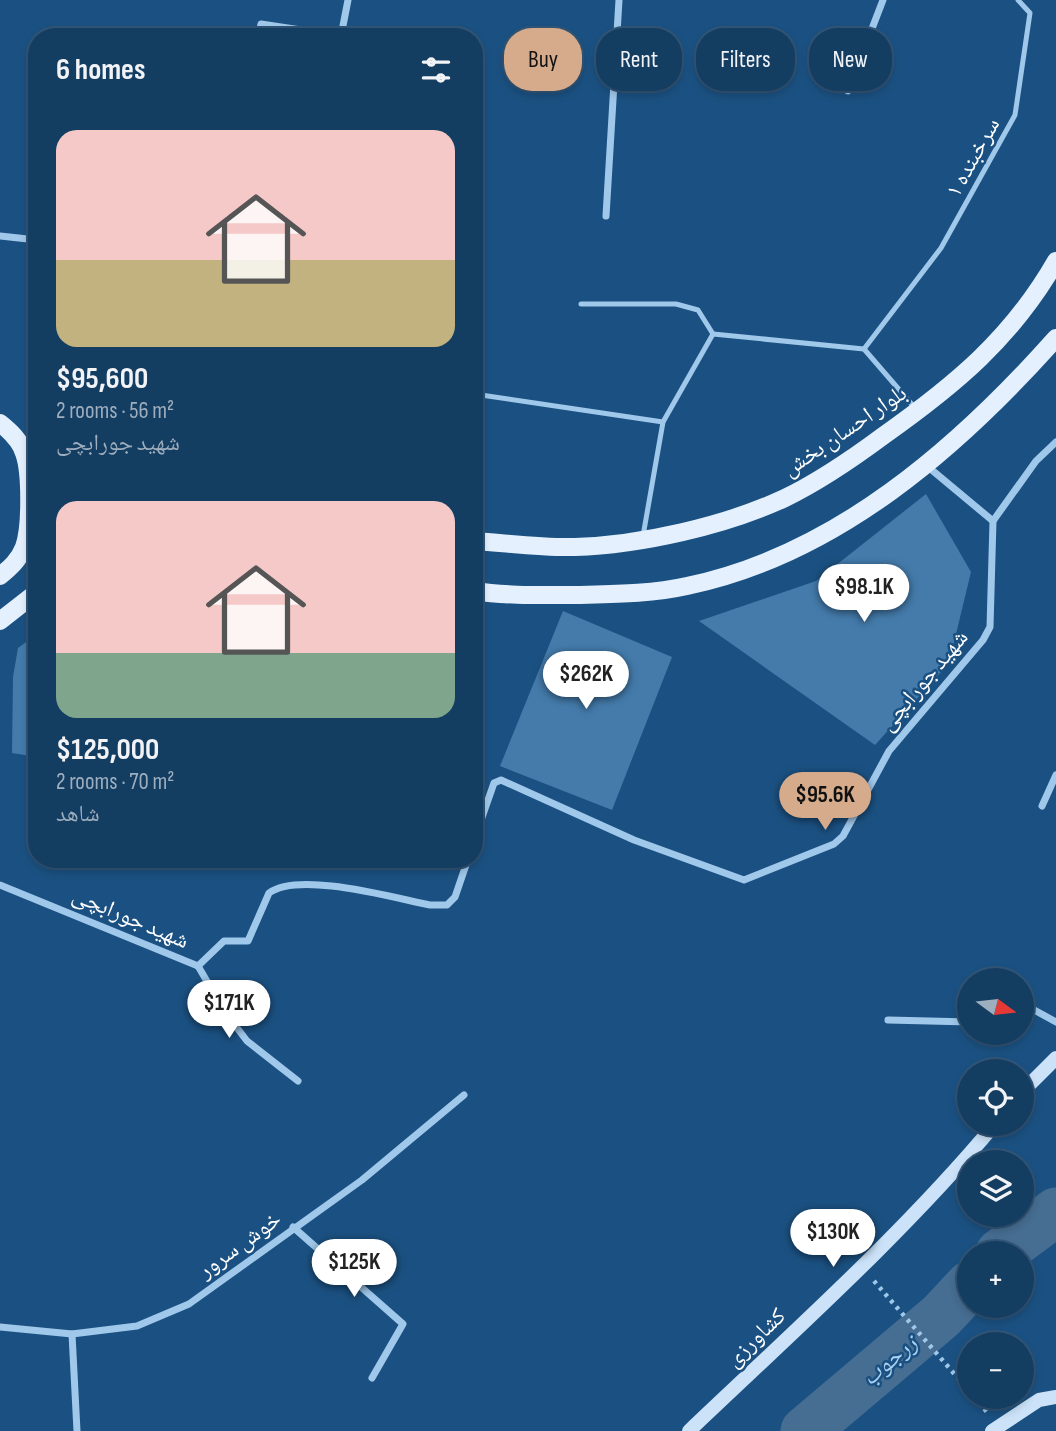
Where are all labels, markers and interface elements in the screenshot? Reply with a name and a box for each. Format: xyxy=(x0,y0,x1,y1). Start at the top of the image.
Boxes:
chip: Buy xyxy=(504,28,582,91)
chip: Rent xyxy=(596,28,682,91)
chip: Filters xyxy=(696,28,795,91)
chip: New xyxy=(809,28,892,91)
icon: filters xyxy=(417,51,455,89)
text: 6 homes xyxy=(56,52,145,88)
street label: سرخبنده ۱ xyxy=(940,113,1006,202)
icon: home xyxy=(193,176,319,302)
text: $95,600 xyxy=(56,361,148,397)
street label: بلوار احسان بخش xyxy=(777,379,912,483)
text: 2 rooms · 56 m² xyxy=(56,397,174,425)
text: شهید جورابچی xyxy=(56,429,180,457)
icon: home xyxy=(193,547,319,673)
pin: $98.1K xyxy=(807,564,921,624)
text: $98.1K xyxy=(834,573,894,601)
street label: شهید جورابچی xyxy=(873,624,974,737)
pin: $262K xyxy=(537,652,635,711)
text: $262K xyxy=(559,660,613,688)
text: $125,000 xyxy=(56,732,159,768)
text: 2 rooms · 70 m² xyxy=(56,768,174,796)
pin: $95.6K xyxy=(768,772,882,832)
text: $95.6K xyxy=(795,781,855,809)
text: شاهد xyxy=(56,800,100,828)
street label: شهید جورابچی xyxy=(68,881,193,955)
north arrow xyxy=(957,968,1034,1045)
map controls xyxy=(957,968,1034,1409)
pin: $171K xyxy=(180,981,278,1040)
text: $171K xyxy=(203,989,255,1017)
button: locate xyxy=(957,1059,1034,1136)
button: layers xyxy=(957,1150,1034,1227)
street label: خوش سرور xyxy=(192,1205,287,1285)
pin: $130K xyxy=(784,1210,882,1269)
text: $130K xyxy=(806,1218,860,1246)
pin: $125K xyxy=(305,1240,403,1299)
button: + xyxy=(957,1241,1034,1318)
text: $125K xyxy=(328,1248,380,1276)
street label: کشاورزی xyxy=(720,1302,792,1373)
water label: زرجوب xyxy=(856,1327,925,1392)
button: − xyxy=(957,1332,1034,1409)

